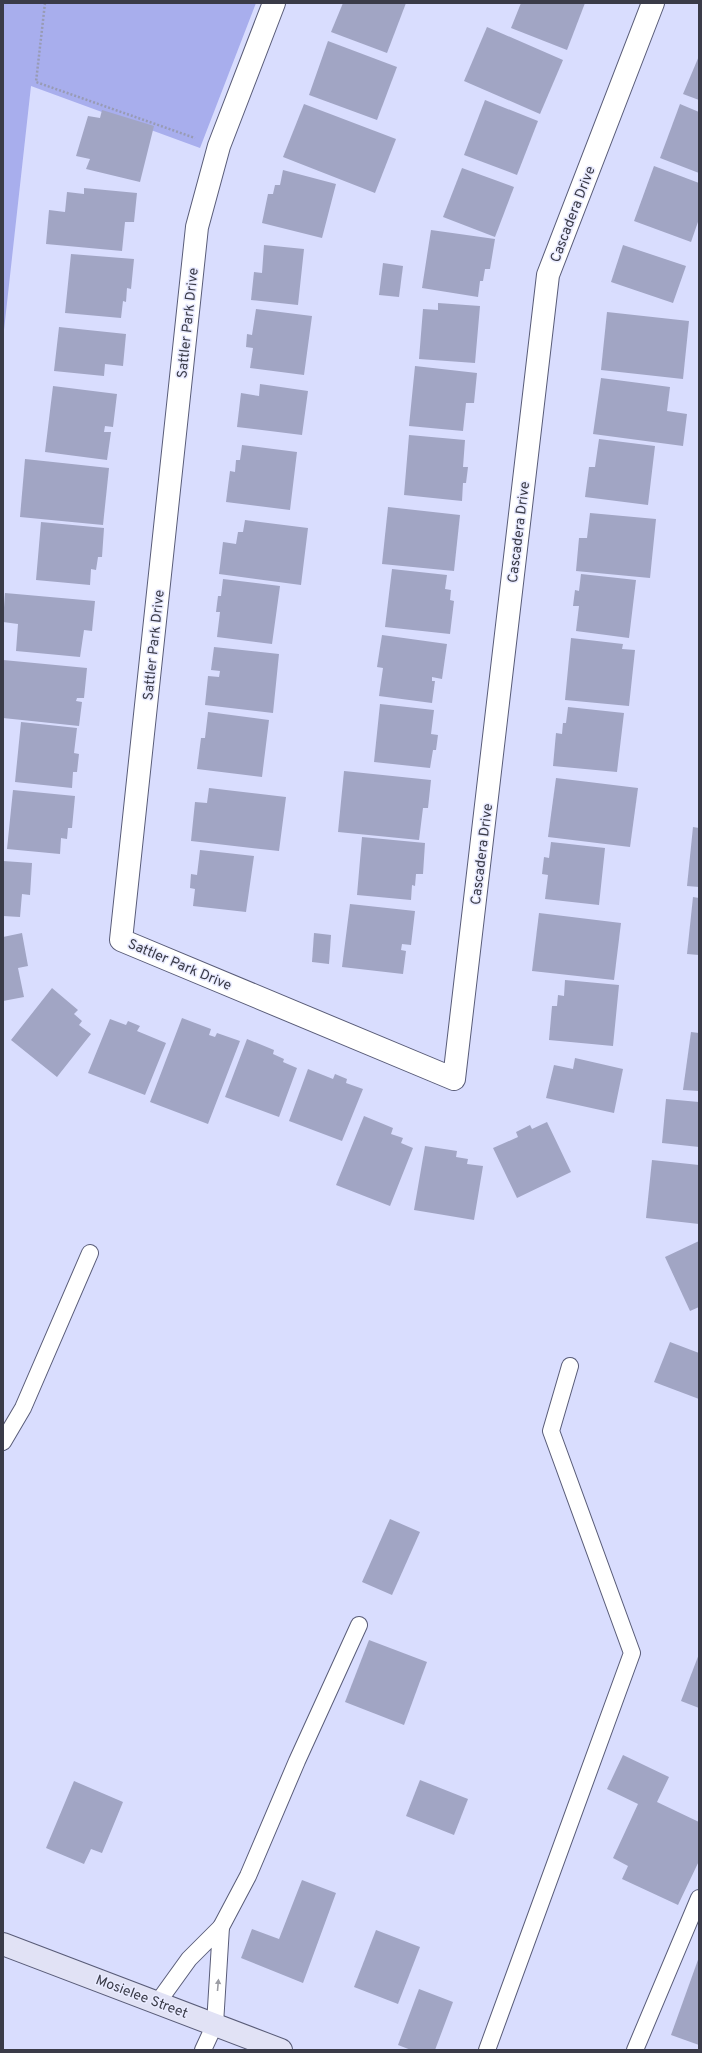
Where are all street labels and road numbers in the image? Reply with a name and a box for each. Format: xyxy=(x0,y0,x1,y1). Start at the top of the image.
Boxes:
street label: Cascadera Drive xyxy=(547,164,600,265)
street label: Sattler Park Drive xyxy=(174,267,203,379)
street label: Cascadera Drive xyxy=(505,481,534,584)
street label: Sattler Park Drive xyxy=(140,589,169,701)
street label: Cascadera Drive xyxy=(468,803,497,906)
street label: Sattler Park Drive xyxy=(125,936,234,995)
street label: Mosielee Street xyxy=(93,1972,190,2023)

